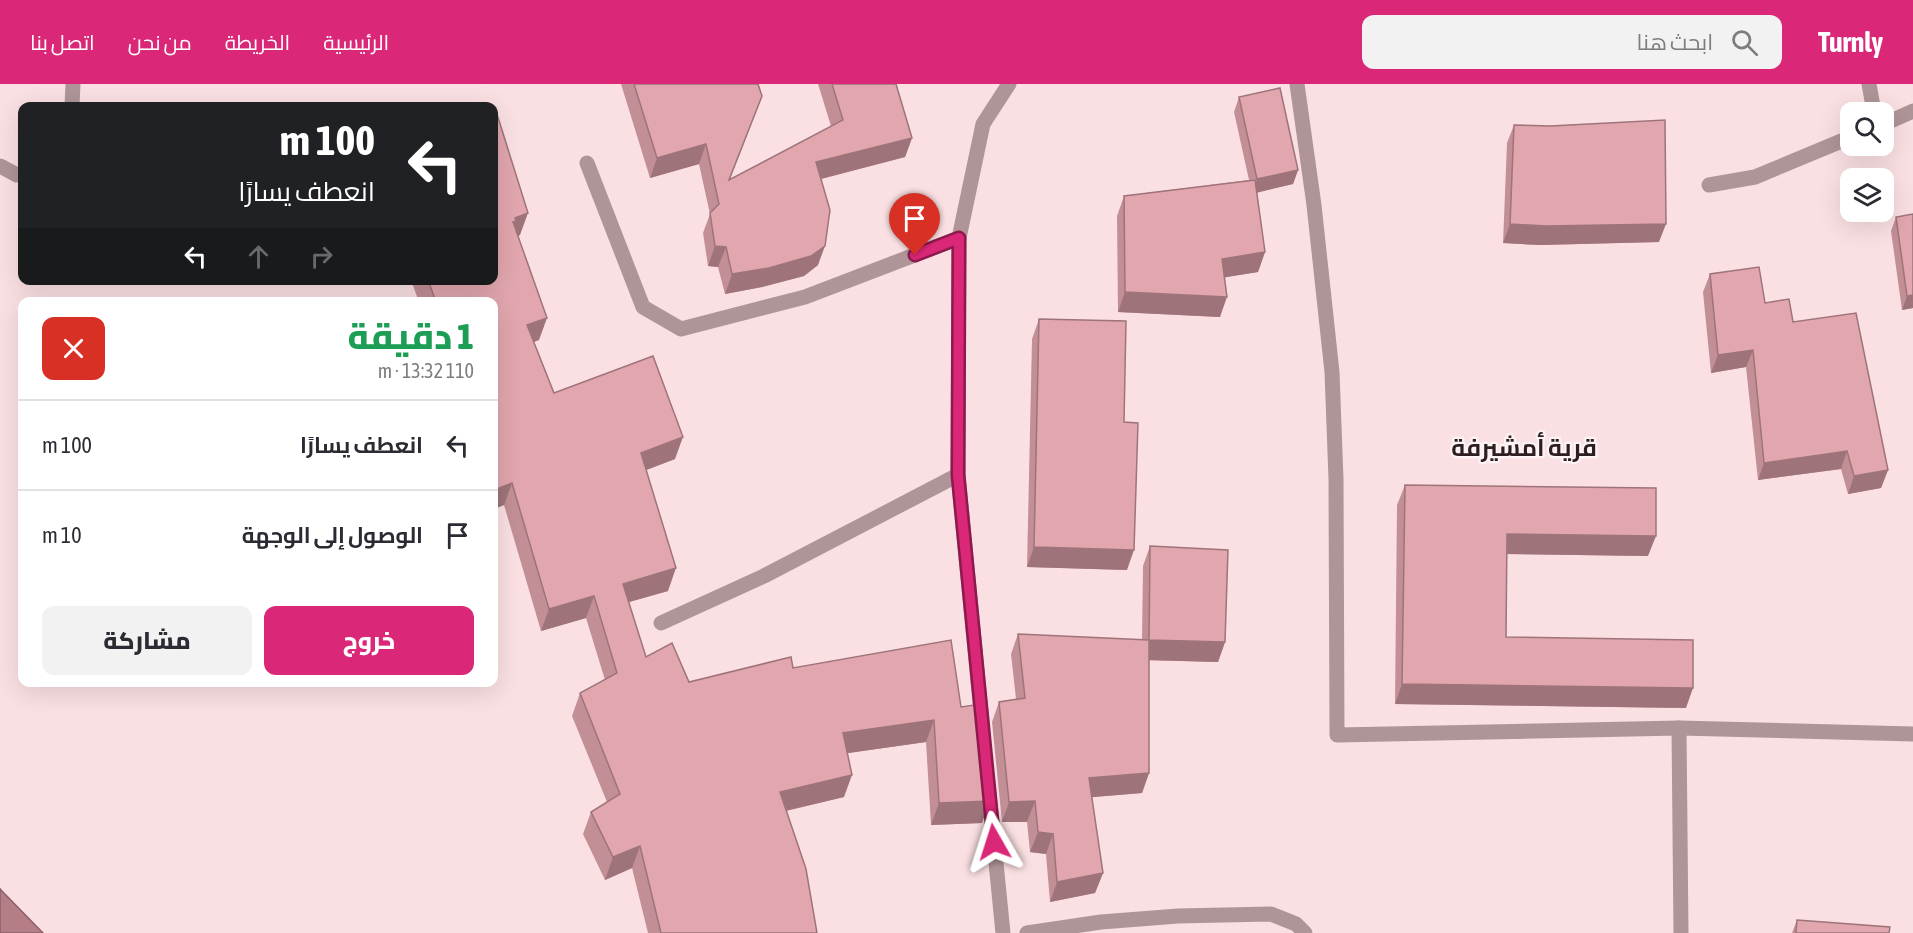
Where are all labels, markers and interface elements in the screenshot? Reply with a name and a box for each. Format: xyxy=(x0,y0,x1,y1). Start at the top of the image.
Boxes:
search box xyxy=(1362,15,1782,69)
icon: search xyxy=(1728,26,1761,59)
text: Turnly xyxy=(1818,26,1883,58)
text: ابحث هنا xyxy=(1637,29,1713,55)
text: اتصل بنا xyxy=(30,30,95,54)
text: من نحن xyxy=(128,30,192,54)
text: الخريطة xyxy=(225,30,290,54)
text: الرئيسية xyxy=(323,30,389,54)
map controls xyxy=(1840,102,1894,222)
button: search xyxy=(1840,102,1894,156)
text: 100 m xyxy=(280,116,375,164)
icon: left xyxy=(396,126,474,204)
button: layers xyxy=(1840,168,1894,222)
text: انعطف يسارًا xyxy=(238,176,375,207)
pin xyxy=(889,193,940,255)
icon: arrive xyxy=(898,202,931,235)
icon: left xyxy=(179,240,212,273)
icon: ahead xyxy=(242,240,275,273)
icon: right xyxy=(305,240,338,273)
text: 1 دقيقة xyxy=(348,315,474,357)
button: close xyxy=(42,317,105,380)
text: 110 m · 13:32 xyxy=(378,359,474,382)
icon: left xyxy=(441,429,474,462)
text: 100 m xyxy=(42,432,92,458)
text: انعطف يسارًا xyxy=(300,432,423,458)
district label: قرية أمشيرفة xyxy=(1451,432,1597,462)
icon: arrive xyxy=(441,519,474,552)
text: 10 m xyxy=(42,522,82,548)
text: الوصول إلى الوجهة xyxy=(242,522,423,548)
button: مشاركة xyxy=(42,606,252,675)
button: خروج xyxy=(264,606,474,675)
position arrow xyxy=(962,810,1026,874)

